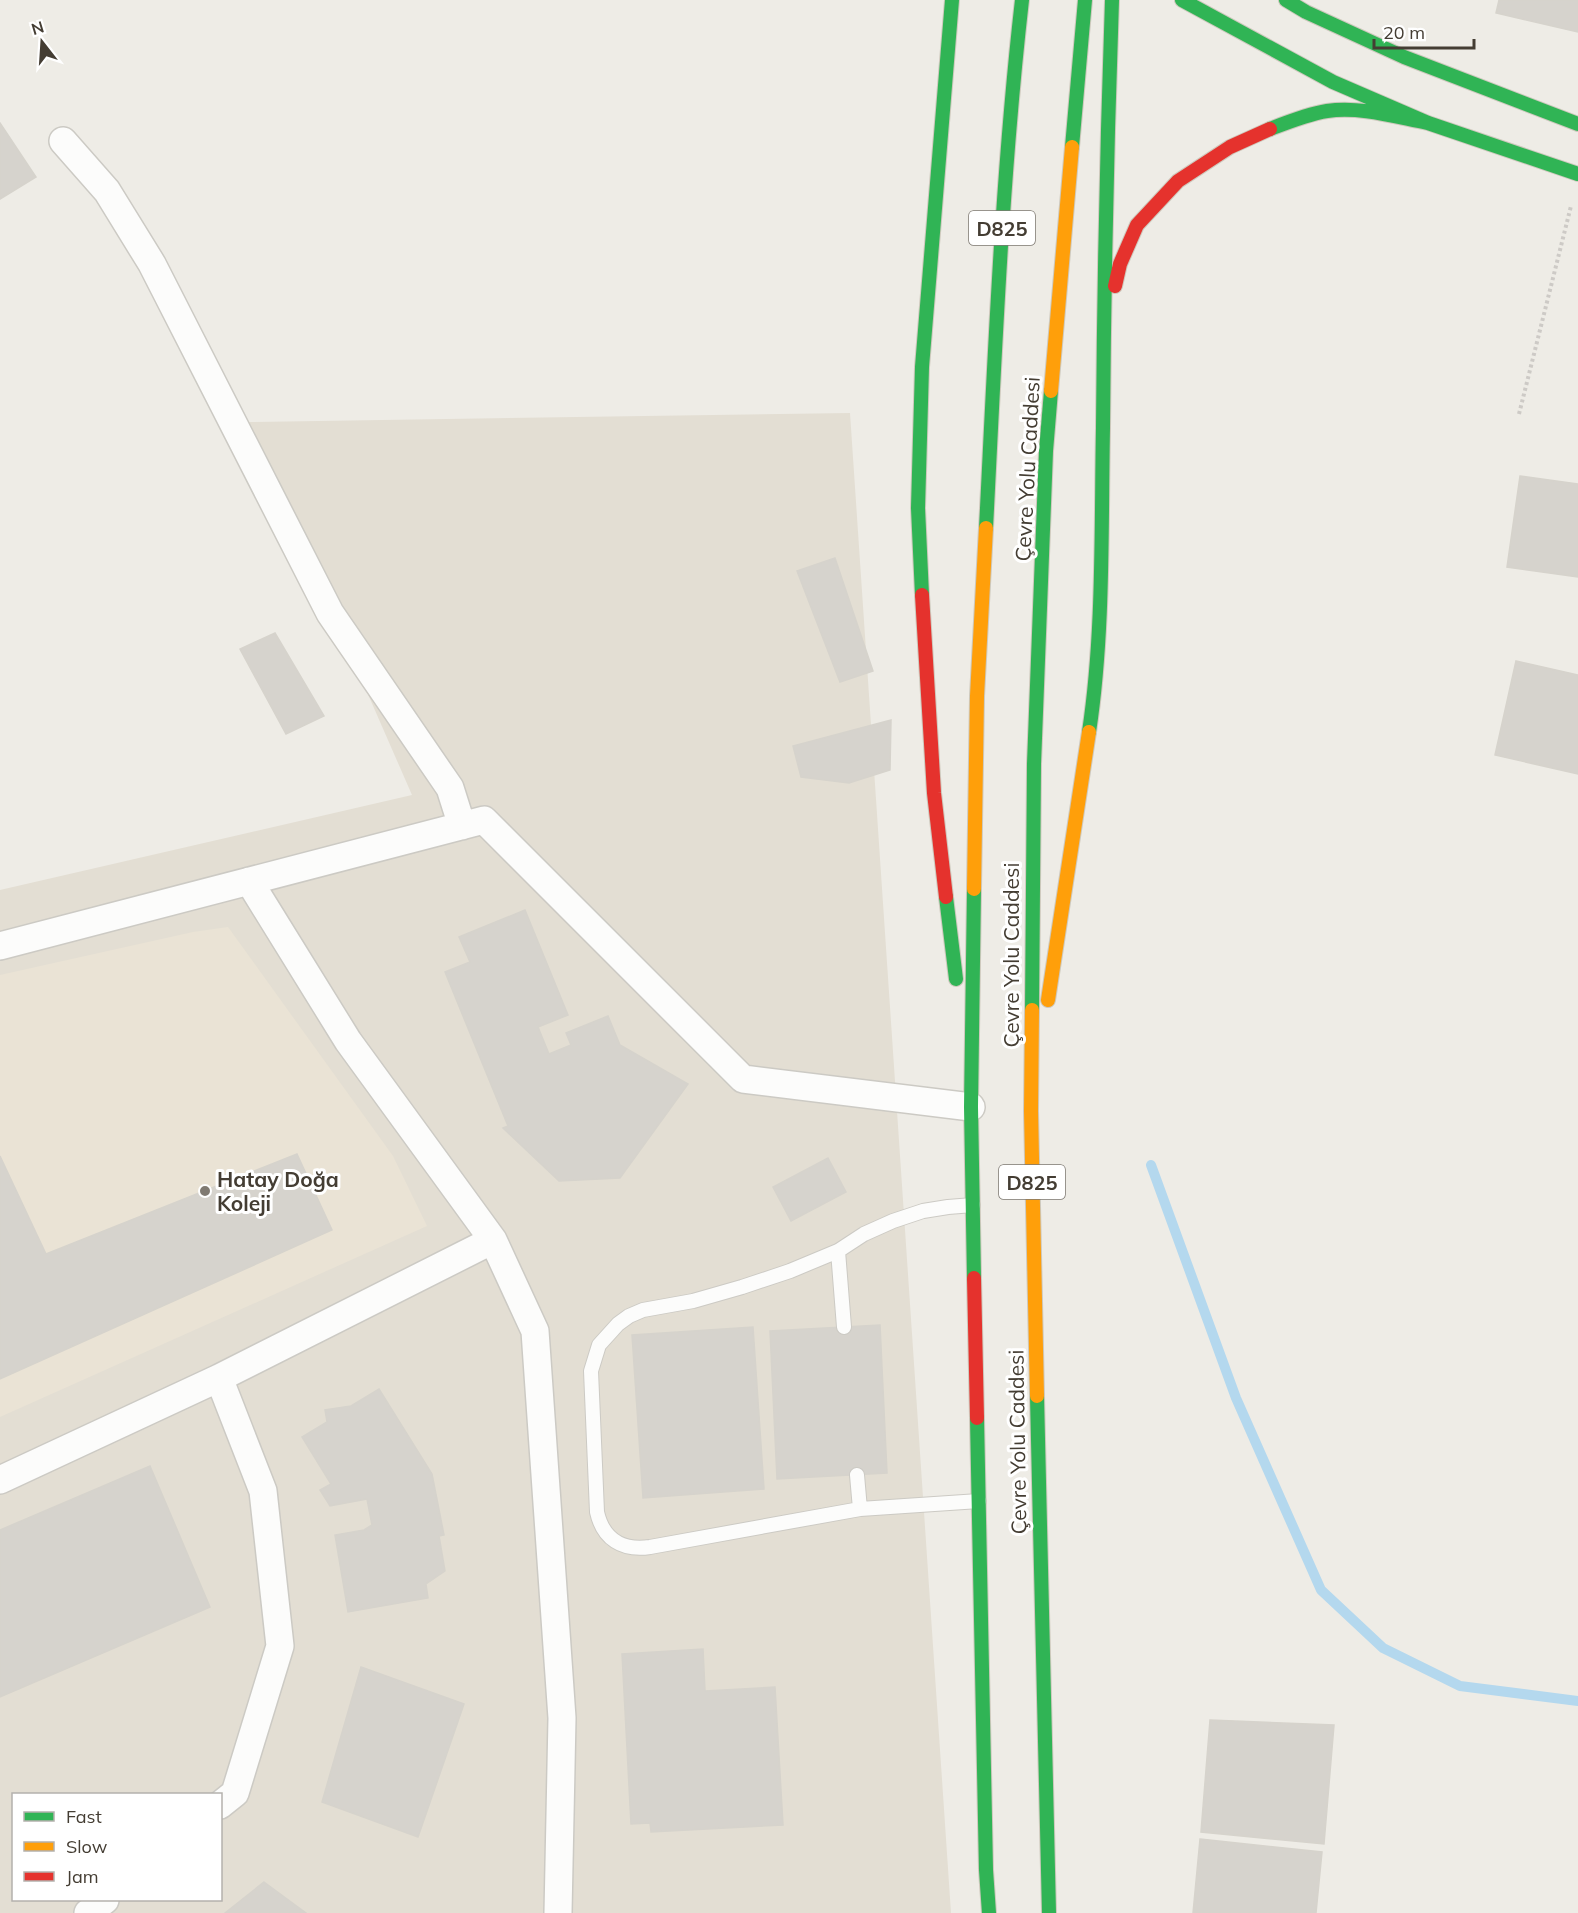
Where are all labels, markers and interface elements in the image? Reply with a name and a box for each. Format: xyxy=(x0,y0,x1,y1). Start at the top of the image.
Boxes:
north arrow xyxy=(12,12,72,72)
scale bar xyxy=(1374,12,1474,50)
text: N xyxy=(29,16,46,39)
text: 20 m xyxy=(1383,21,1425,44)
road number: D825 xyxy=(969,211,1035,245)
street label: Çevre Yolu Caddesi xyxy=(1009,376,1045,562)
street label: Çevre Yolu Caddesi xyxy=(998,863,1024,1047)
road number: D825 xyxy=(999,1165,1065,1199)
place label: Hatay Doğa Koleji xyxy=(217,1166,339,1216)
marker: Hatay Doğa Koleji xyxy=(198,1184,212,1198)
street label: Çevre Yolu Caddesi xyxy=(1002,1349,1032,1535)
legend xyxy=(12,1793,222,1901)
text: Fast xyxy=(66,1805,102,1828)
text: Slow xyxy=(66,1835,108,1858)
text: Jam xyxy=(66,1865,99,1888)

